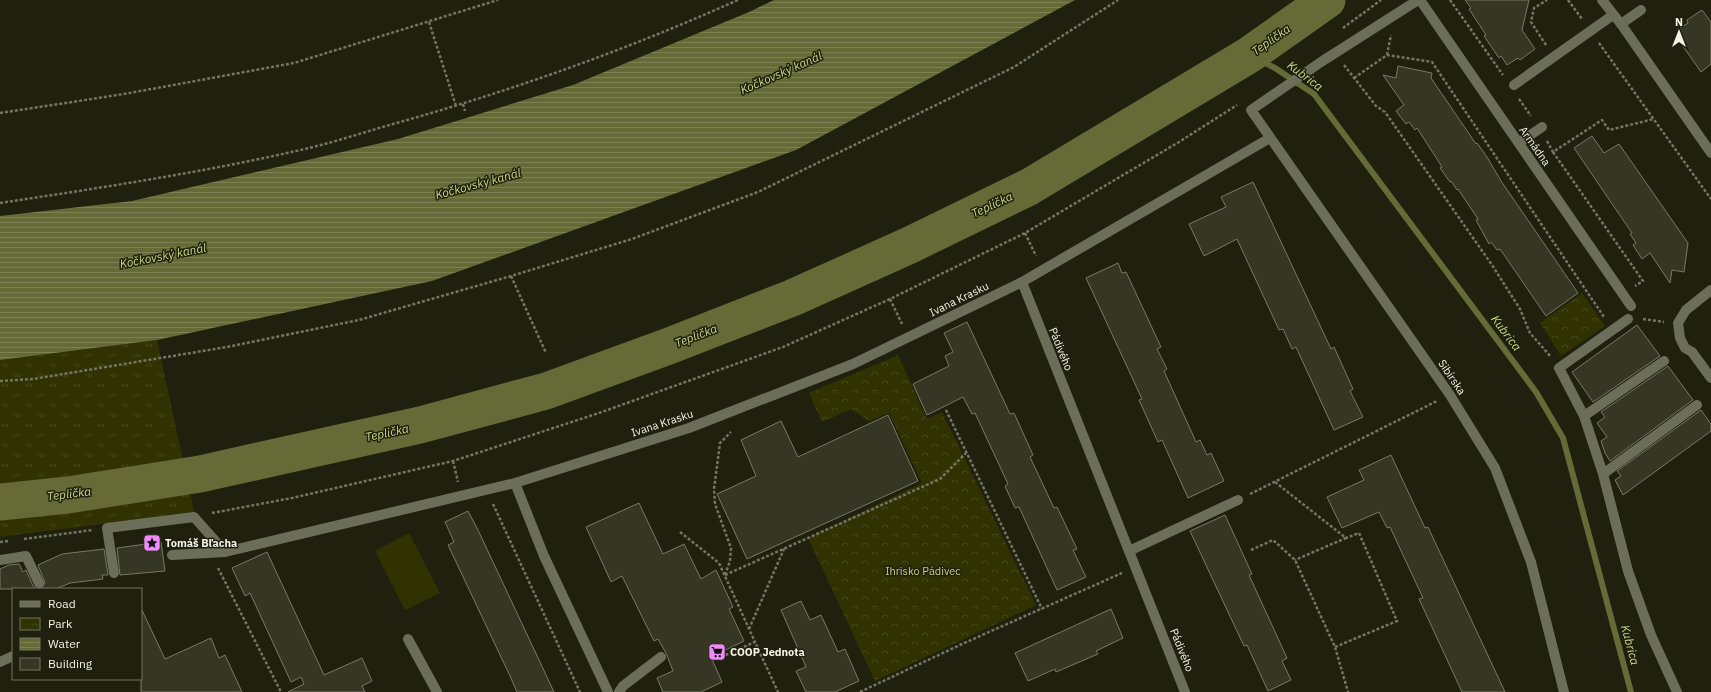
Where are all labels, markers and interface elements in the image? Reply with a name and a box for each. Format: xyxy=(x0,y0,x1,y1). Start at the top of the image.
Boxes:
north arrow xyxy=(1659,12,1699,52)
text: N xyxy=(1675,15,1683,29)
water label: Teplička xyxy=(1248,21,1293,58)
water label: Kočkovský kanál xyxy=(738,47,825,97)
water label: Kubrica xyxy=(1284,57,1326,94)
street label: Armádna xyxy=(1516,124,1554,169)
water label: Kočkovský kanál xyxy=(433,165,523,202)
water label: Teplička xyxy=(969,188,1015,221)
water label: Kočkovský kanál xyxy=(118,240,208,271)
street label: Ivana Krasku xyxy=(927,279,991,319)
water label: Kubrica xyxy=(1488,312,1525,354)
water label: Teplička xyxy=(673,321,719,350)
street label: Pádivého xyxy=(1046,325,1076,373)
street label: Sibírska xyxy=(1435,357,1469,397)
street label: Ivana Krasku xyxy=(629,406,695,440)
water label: Teplička xyxy=(364,421,410,444)
water label: Teplička xyxy=(46,483,92,504)
place icon: Tomáš Bľacha xyxy=(142,533,162,553)
place label: Tomáš Bľacha xyxy=(165,536,237,550)
park label: Ihrisko Pádivec xyxy=(885,564,961,578)
legend xyxy=(12,588,142,680)
text: Road xyxy=(48,596,76,611)
text: Park xyxy=(48,616,73,631)
water label: Kubrica xyxy=(1618,623,1643,667)
street label: Pádivého xyxy=(1167,626,1197,674)
text: Water xyxy=(48,636,81,651)
supermarket icon: COOP Jednota xyxy=(707,642,727,662)
place label: COOP Jednota xyxy=(730,645,805,659)
text: Building xyxy=(48,656,93,671)

